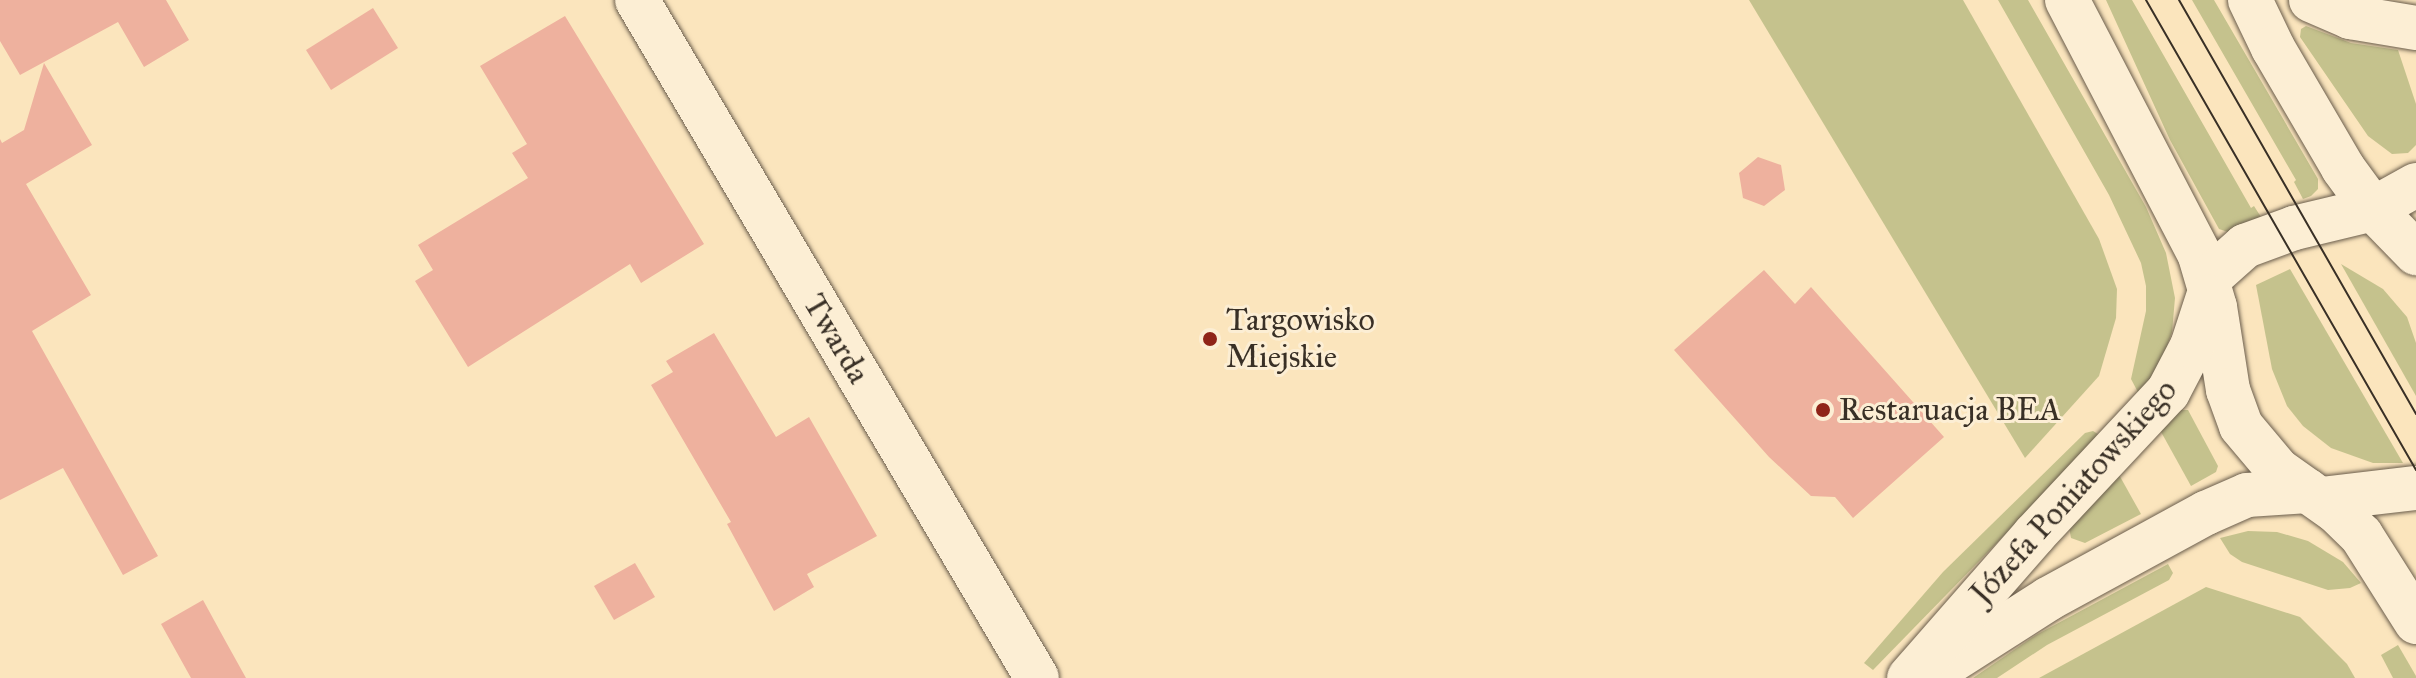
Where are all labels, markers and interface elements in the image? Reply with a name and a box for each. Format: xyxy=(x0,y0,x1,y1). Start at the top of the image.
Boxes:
street label: Twarda xyxy=(794,287,878,391)
place label: Targowisko Miejskie xyxy=(1226,302,1375,377)
marker: Targowisko Miejskie xyxy=(1201,330,1219,348)
street label: Józefa Poniatowskiego xyxy=(1963,371,2185,613)
place label: Restaruacja BEA xyxy=(1839,391,2061,429)
marker: Restaruacja BEA xyxy=(1814,401,1832,419)

